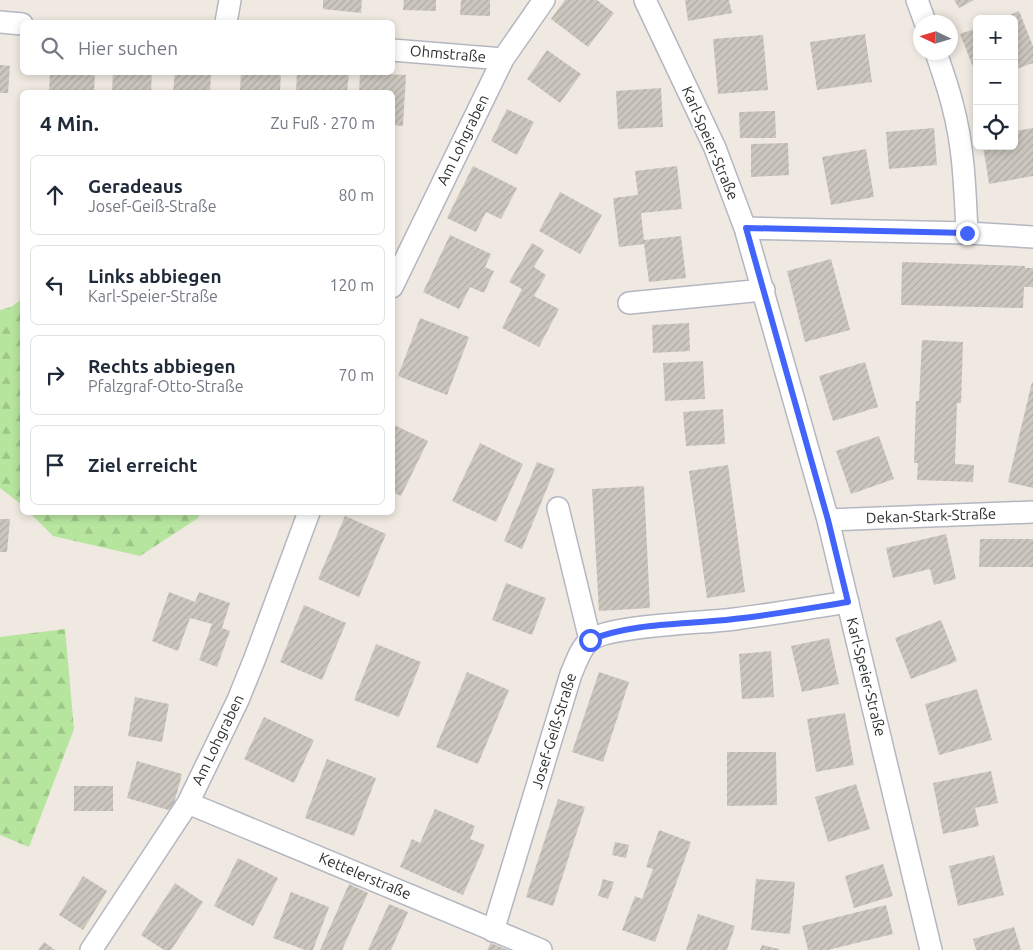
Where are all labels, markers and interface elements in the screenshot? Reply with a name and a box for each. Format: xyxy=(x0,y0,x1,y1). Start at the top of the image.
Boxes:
north arrow xyxy=(913,15,958,60)
map controls xyxy=(973,15,1018,150)
button: + xyxy=(973,15,1018,60)
search box xyxy=(20,20,395,75)
icon: search xyxy=(38,34,66,62)
text: Hier suchen xyxy=(78,37,178,59)
street label: Ohmstraße xyxy=(409,42,487,65)
button: − xyxy=(973,60,1018,105)
street label: Karl-Speier-Straße xyxy=(679,83,742,202)
street label: Am Lohgraben xyxy=(433,92,492,188)
button: locate xyxy=(973,105,1018,150)
text: 4 Min. xyxy=(40,111,99,135)
text: Zu Fuß · 270 m xyxy=(270,114,375,132)
text: Geradeaus xyxy=(88,175,183,197)
icon: ahead xyxy=(41,181,69,209)
text: 80 m xyxy=(338,186,374,204)
text: Josef-Geiß-Straße xyxy=(88,197,216,215)
route end xyxy=(956,222,979,245)
text: Links abbiegen xyxy=(88,265,222,287)
icon: left xyxy=(41,271,69,299)
text: 120 m xyxy=(329,276,374,294)
text: Karl-Speier-Straße xyxy=(88,287,218,305)
text: Rechts abbiegen xyxy=(88,355,236,377)
icon: right xyxy=(41,361,69,389)
text: 70 m xyxy=(338,366,374,384)
text: Pfalzgraf-Otto-Straße xyxy=(88,377,244,395)
icon: arrive xyxy=(41,451,69,479)
text: Ziel erreicht xyxy=(88,454,197,476)
street label: Dekan-Stark-Straße xyxy=(866,505,996,526)
street label: Karl-Speier-Straße xyxy=(844,616,889,738)
route start xyxy=(579,629,602,652)
street label: Josef-Geiß-Straße xyxy=(528,671,579,791)
street label: Am Lohgraben xyxy=(188,692,247,788)
street label: Kettelerstraße xyxy=(317,849,414,903)

